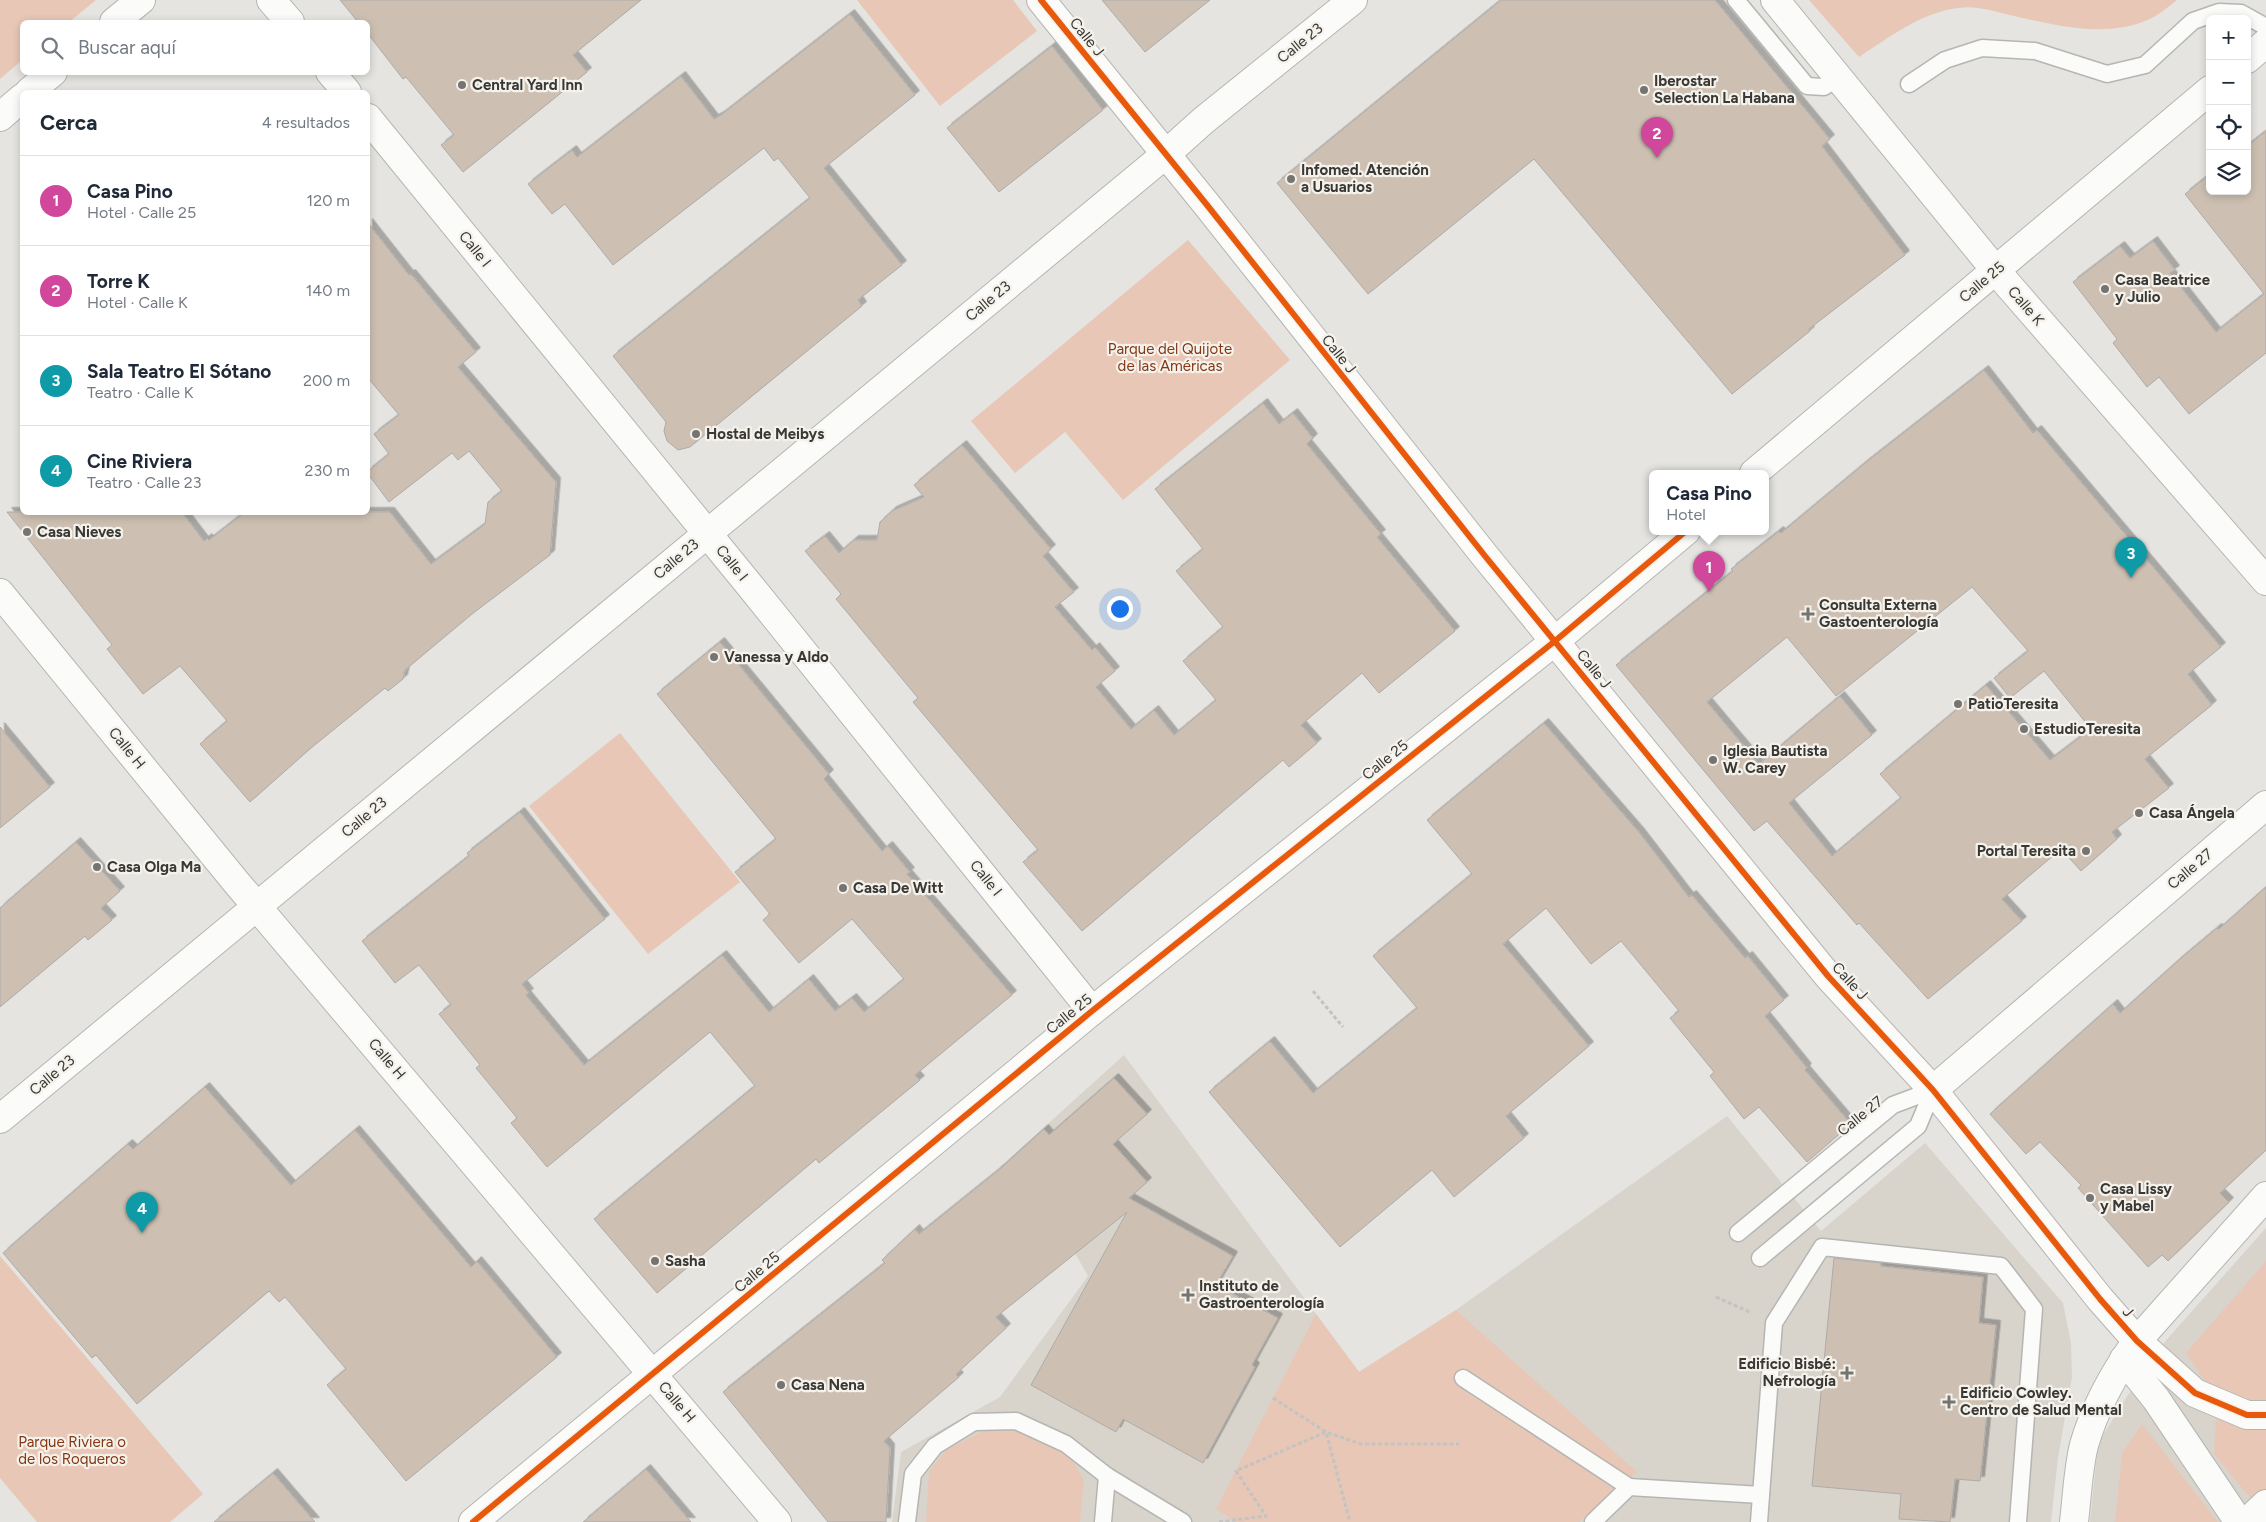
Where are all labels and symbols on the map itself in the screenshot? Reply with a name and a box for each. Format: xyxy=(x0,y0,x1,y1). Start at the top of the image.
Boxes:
street label: Calle J xyxy=(1066,14,1108,60)
street label: Calle 23 xyxy=(1274,19,1326,67)
place label: Iberostar Selection La Habana xyxy=(1654,72,1795,107)
place label: Central Yard Inn xyxy=(472,76,583,94)
marker: Central Yard Inn xyxy=(456,79,468,91)
marker: Iberostar Selection La Habana xyxy=(1638,84,1650,96)
pin: 2 xyxy=(1641,117,1673,158)
place label: Infomed. Atención a Usuarios xyxy=(1301,161,1429,196)
marker: Infomed. Atención a Usuarios xyxy=(1285,173,1297,185)
street label: Calle I xyxy=(455,227,495,271)
street label: Calle 25 xyxy=(1956,258,2008,306)
place label: Casa Beatrice y Julio xyxy=(2115,271,2211,306)
street label: Calle 23 xyxy=(962,277,1014,325)
street label: Calle K xyxy=(2004,283,2048,330)
marker: Casa Beatrice y Julio xyxy=(2099,283,2111,295)
street label: Calle J xyxy=(1318,331,1360,377)
park label: Parque del Quijote de las Américas xyxy=(1108,340,1232,375)
place label: Hostal de Meibys xyxy=(706,425,824,443)
marker: Hostal de Meibys xyxy=(690,428,702,440)
place label: Casa Nieves xyxy=(37,523,121,541)
marker: Casa Nieves xyxy=(21,526,33,538)
street label: Calle 23 xyxy=(650,535,702,583)
pin: 3 xyxy=(2115,537,2147,578)
street label: Calle I xyxy=(712,541,752,585)
pin: 1 xyxy=(1693,551,1725,592)
your location xyxy=(1107,596,1133,622)
place label: Consulta Externa Gastoenterología xyxy=(1819,596,1939,631)
marker: Consulta Externa Gastoenterología xyxy=(1801,607,1815,621)
street label: Calle J xyxy=(1573,646,1615,692)
place label: Vanessa y Aldo xyxy=(724,648,829,666)
marker: Vanessa y Aldo xyxy=(708,651,720,663)
place label: PatioTeresita xyxy=(1968,695,2058,713)
marker: PatioTeresita xyxy=(1952,698,1964,710)
place label: EstudioTeresita xyxy=(2034,720,2141,738)
marker: EstudioTeresita xyxy=(2018,723,2030,735)
street label: Calle H xyxy=(105,724,149,772)
street label: Calle 25 xyxy=(1358,736,1412,784)
place label: Iglesia Bautista W. Carey xyxy=(1723,742,1827,777)
marker: Iglesia Bautista W. Carey xyxy=(1707,754,1719,766)
street label: Calle 23 xyxy=(338,793,390,841)
place label: Casa Ángela xyxy=(2149,804,2235,822)
marker: Casa Ángela xyxy=(2133,807,2145,819)
place label: Portal Teresita xyxy=(1977,842,2076,860)
marker: Portal Teresita xyxy=(2080,845,2092,857)
street label: Calle 27 xyxy=(2164,845,2216,893)
street label: Calle I xyxy=(966,856,1006,900)
place label: Casa Olga Ma xyxy=(107,858,201,876)
marker: Casa Olga Ma xyxy=(91,861,103,873)
place label: Casa De Witt xyxy=(853,879,944,897)
marker: Casa De Witt xyxy=(837,882,849,894)
street label: Calle J xyxy=(1828,958,1872,1004)
street label: Calle 25 xyxy=(1042,990,1096,1038)
street label: Calle H xyxy=(365,1035,409,1083)
street label: Calle 23 xyxy=(26,1051,78,1099)
street label: Calle 27 xyxy=(1834,1092,1886,1140)
place label: Casa Lissy y Mabel xyxy=(2100,1180,2172,1215)
pin: 4 xyxy=(126,1192,158,1233)
marker: Casa Lissy y Mabel xyxy=(2084,1192,2096,1204)
street label: Calle 25 xyxy=(731,1248,783,1296)
place label: Sasha xyxy=(665,1252,706,1270)
marker: Sasha xyxy=(649,1255,661,1267)
place label: Instituto de Gastroenterología xyxy=(1199,1277,1324,1312)
marker: Instituto de Gastroenterología xyxy=(1181,1288,1195,1302)
street label: J xyxy=(2119,1303,2137,1321)
place label: Edificio Bisbé: Nefrología xyxy=(1738,1355,1836,1390)
marker: Edificio Bisbé: Nefrología xyxy=(1840,1366,1854,1380)
place label: Casa Nena xyxy=(791,1376,865,1394)
street label: Calle H xyxy=(655,1378,699,1426)
marker: Casa Nena xyxy=(775,1379,787,1391)
place label: Edificio Cowley. Centro de Salud Mental xyxy=(1960,1384,2122,1419)
marker: Edificio Cowley. Centro de Salud Mental xyxy=(1942,1395,1956,1409)
park label: Parque Riviera o de los Roqueros xyxy=(18,1433,126,1468)

